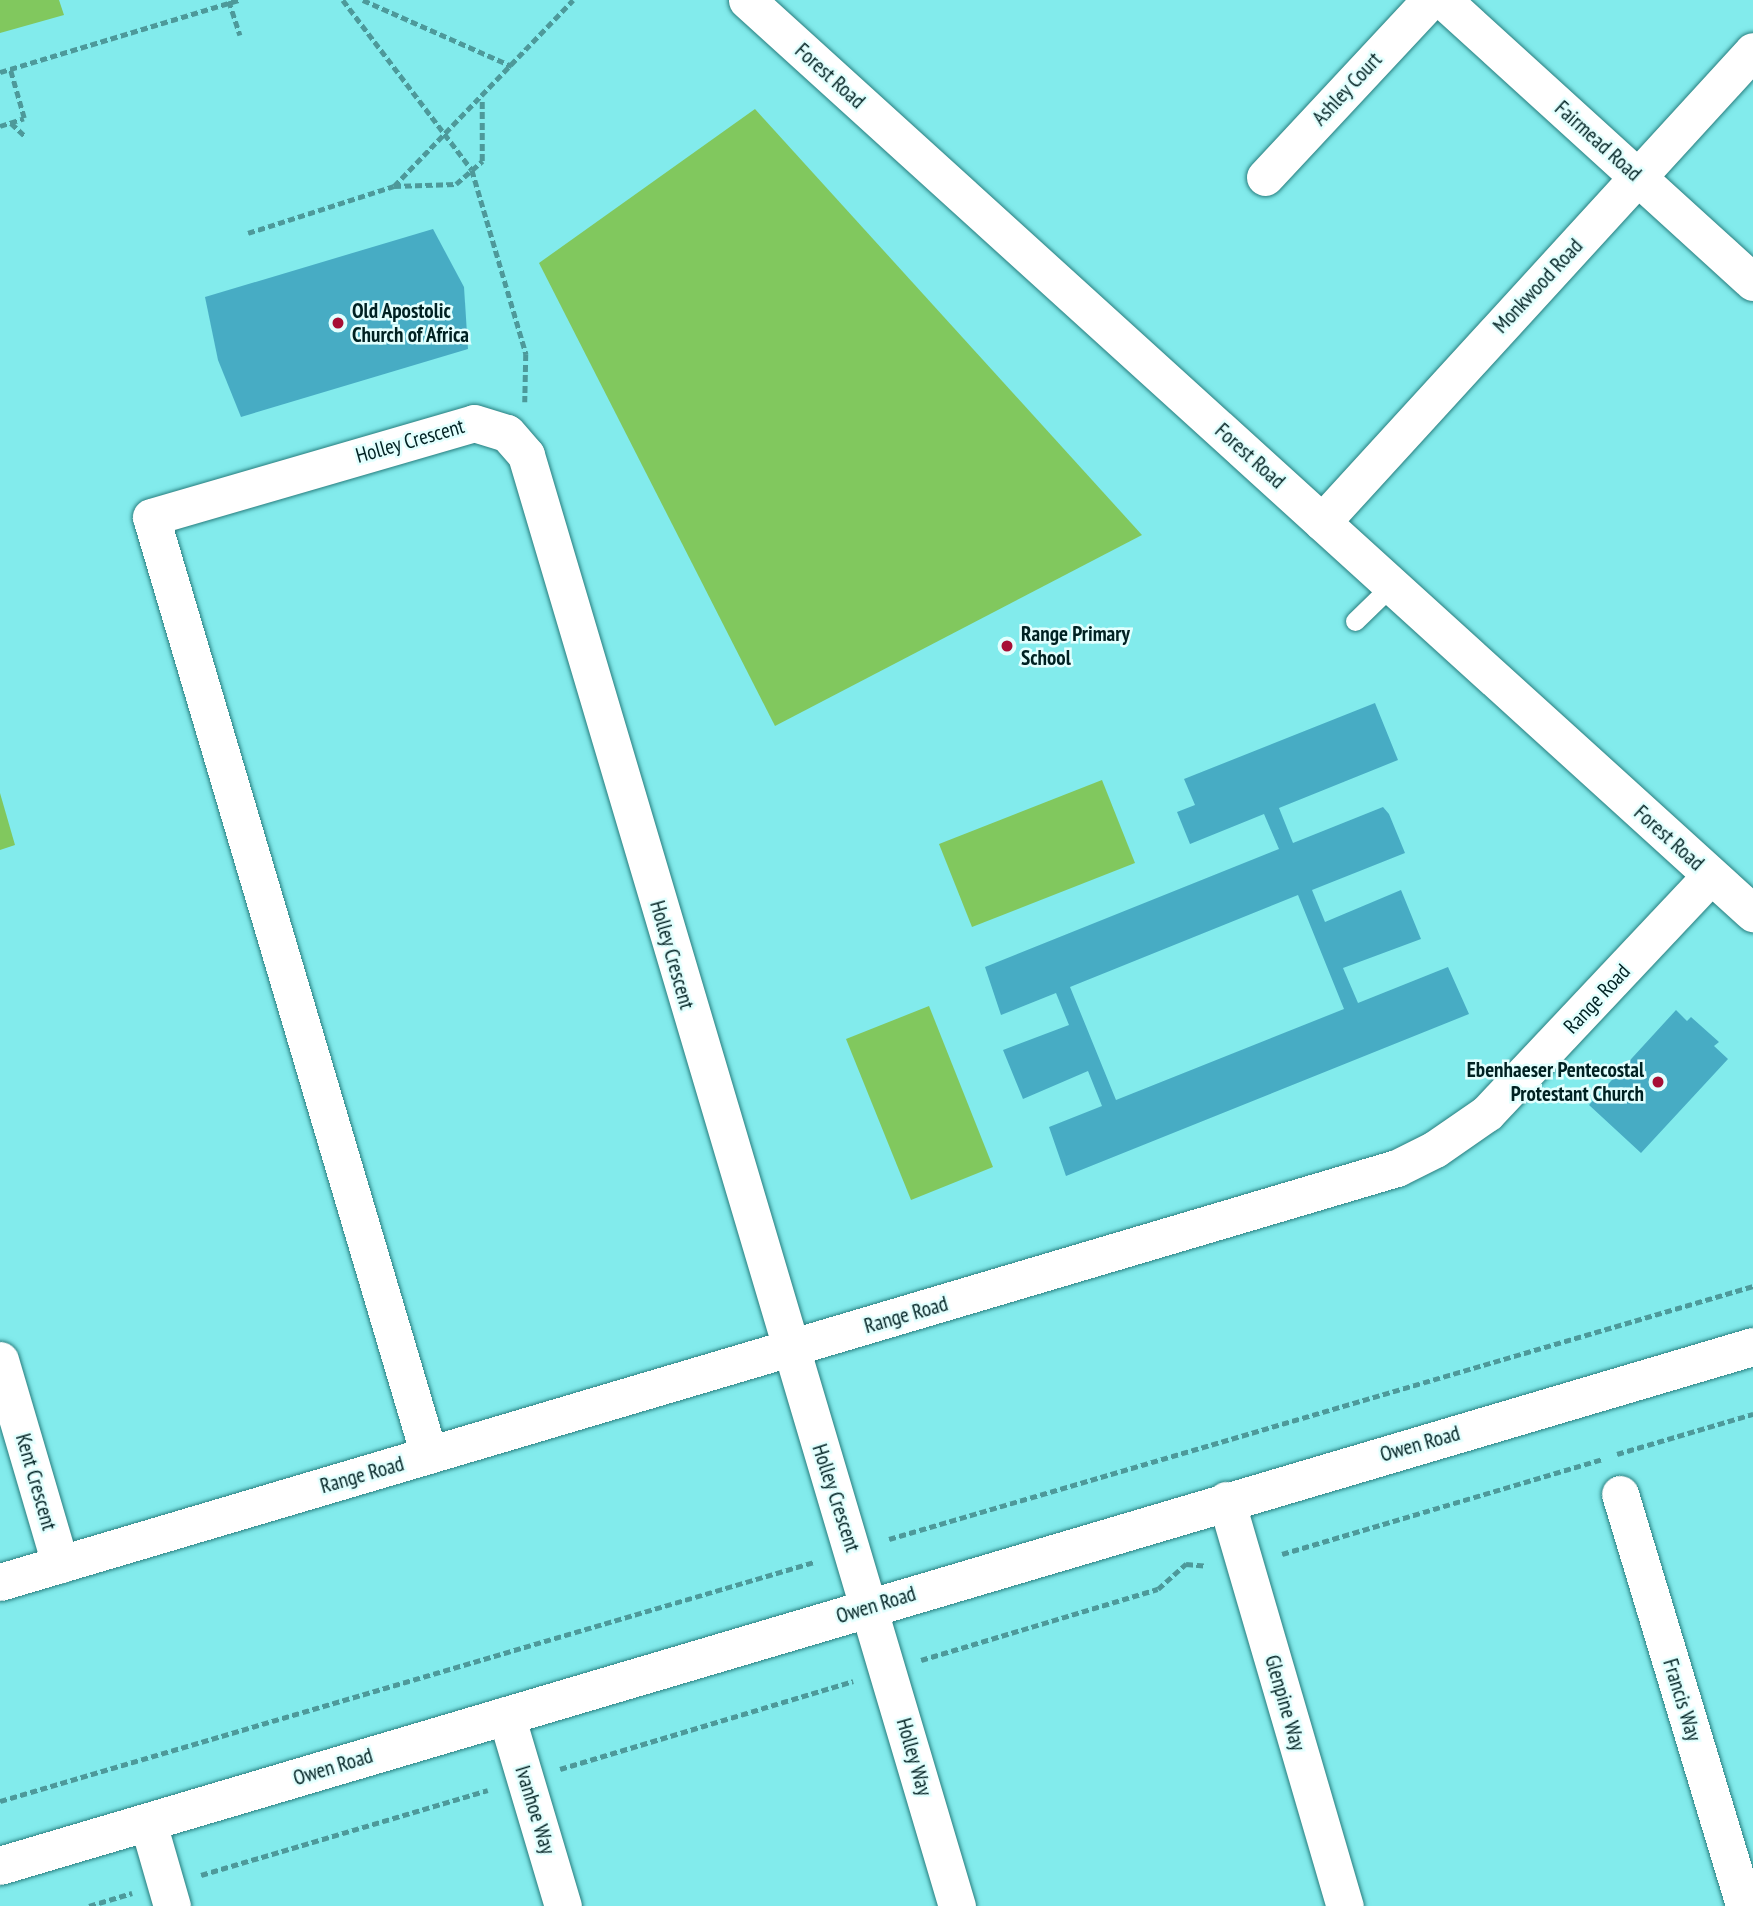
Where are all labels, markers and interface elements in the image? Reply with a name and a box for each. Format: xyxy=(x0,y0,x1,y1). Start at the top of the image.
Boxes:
street label: Forest Road xyxy=(790,38,870,114)
street label: Ashley Court xyxy=(1307,47,1387,131)
street label: Fairmead Road xyxy=(1550,96,1646,186)
street label: Monkwood Road xyxy=(1488,234,1588,338)
place label: Old Apostolic Church of Africa xyxy=(352,298,470,348)
marker: Old Apostolic Church of Africa xyxy=(330,315,346,331)
street label: Holley Crescent xyxy=(352,413,468,469)
street label: Forest Road xyxy=(1210,418,1290,494)
place label: Range Primary School xyxy=(1021,621,1130,671)
marker: Range Primary School xyxy=(999,638,1015,654)
street label: Forest Road xyxy=(1629,800,1709,876)
street label: Holley Crescent xyxy=(644,897,700,1013)
street label: Range Road xyxy=(1559,959,1635,1039)
place label: Ebenhaeser Pentecostal Protestant Church xyxy=(1467,1057,1644,1107)
marker: Ebenhaeser Pentecostal Protestant Church xyxy=(1650,1074,1666,1090)
street label: Range Road xyxy=(861,1291,951,1339)
street label: Owen Road xyxy=(1377,1421,1463,1467)
street label: Kent Crescent xyxy=(10,1431,62,1533)
street label: Holley Crescent xyxy=(807,1441,865,1555)
street label: Range Road xyxy=(317,1451,407,1499)
street label: Owen Road xyxy=(833,1581,919,1629)
street label: Glenpine Way xyxy=(1259,1652,1311,1754)
street label: Francis Way xyxy=(1657,1656,1707,1744)
street label: Holley Way xyxy=(891,1715,937,1799)
street label: Owen Road xyxy=(290,1743,376,1791)
street label: Ivanhoe Way xyxy=(510,1762,560,1858)

